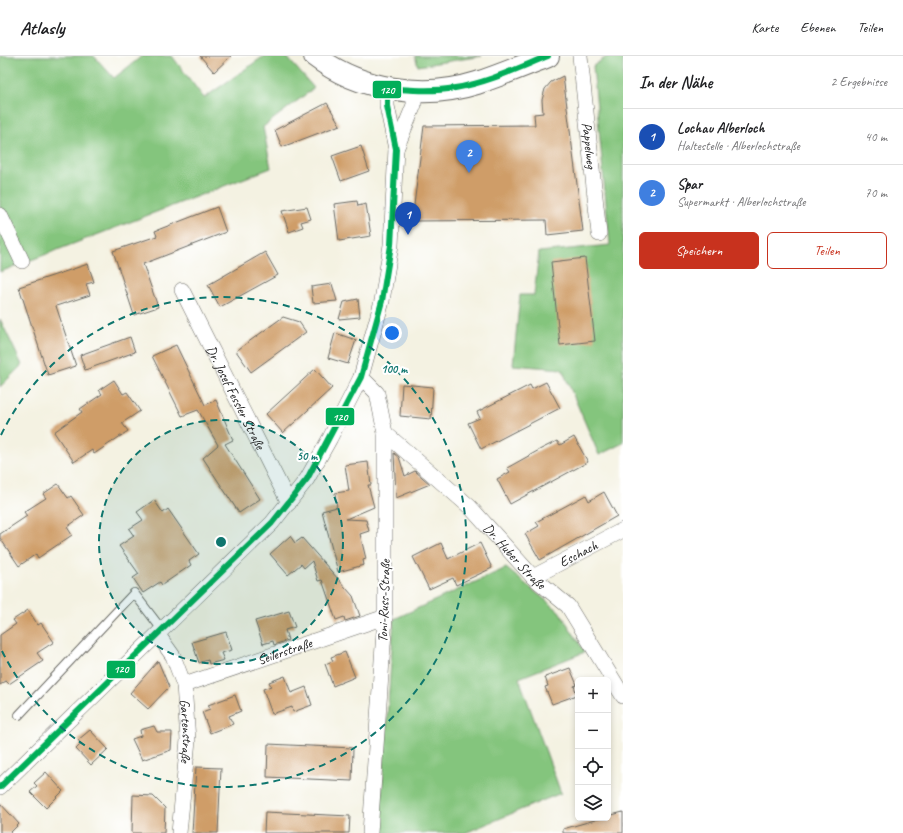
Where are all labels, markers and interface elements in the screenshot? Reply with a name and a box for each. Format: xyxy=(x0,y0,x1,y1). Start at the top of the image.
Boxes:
text: Atlasly xyxy=(20,16,64,40)
text: Karte xyxy=(751,19,778,36)
text: Ebenen xyxy=(800,19,835,36)
text: Teilen xyxy=(857,19,883,36)
text: In der Nähe xyxy=(639,72,712,93)
text: 2 Ergebnisse xyxy=(831,74,887,90)
line badge: 120 xyxy=(372,80,402,99)
text: 120 xyxy=(380,83,395,97)
text: Lochau Alberloch xyxy=(677,119,764,138)
street label: Pappelweg xyxy=(579,122,601,170)
text: 1 xyxy=(649,129,655,145)
text: 40 m xyxy=(865,129,887,145)
text: Haltestelle · Alberlochstraße xyxy=(677,138,800,154)
pin: 2 xyxy=(456,140,482,173)
text: Spar xyxy=(677,175,702,194)
text: 2 xyxy=(649,185,655,201)
text: 70 m xyxy=(865,185,887,201)
text: Supermarkt · Alberlochstraße xyxy=(677,194,805,210)
pin: 1 xyxy=(395,202,421,235)
button: Speichern xyxy=(639,232,759,269)
button: Teilen xyxy=(767,232,887,269)
your location xyxy=(382,323,402,343)
street label: Dr. Josef Fessler Straße xyxy=(203,343,270,453)
text: 100 m xyxy=(381,361,408,377)
line badge: 120 xyxy=(325,407,355,426)
text: 120 xyxy=(333,410,348,424)
text: 50 m xyxy=(297,448,318,464)
street label: Dr. Huber Straße xyxy=(480,519,550,593)
centre of rings xyxy=(214,535,228,549)
street label: Eschach xyxy=(556,536,601,570)
street label: Toni-Russ-Straße xyxy=(374,558,394,643)
street label: Seilerstraße xyxy=(255,633,315,668)
line badge: 120 xyxy=(106,660,136,679)
text: 120 xyxy=(114,662,129,676)
map controls xyxy=(575,677,611,821)
button: + xyxy=(575,677,611,713)
street label: Gartenstraße xyxy=(177,699,197,765)
button: − xyxy=(575,713,611,749)
button: locate xyxy=(575,749,611,785)
button: layers xyxy=(575,785,611,821)

